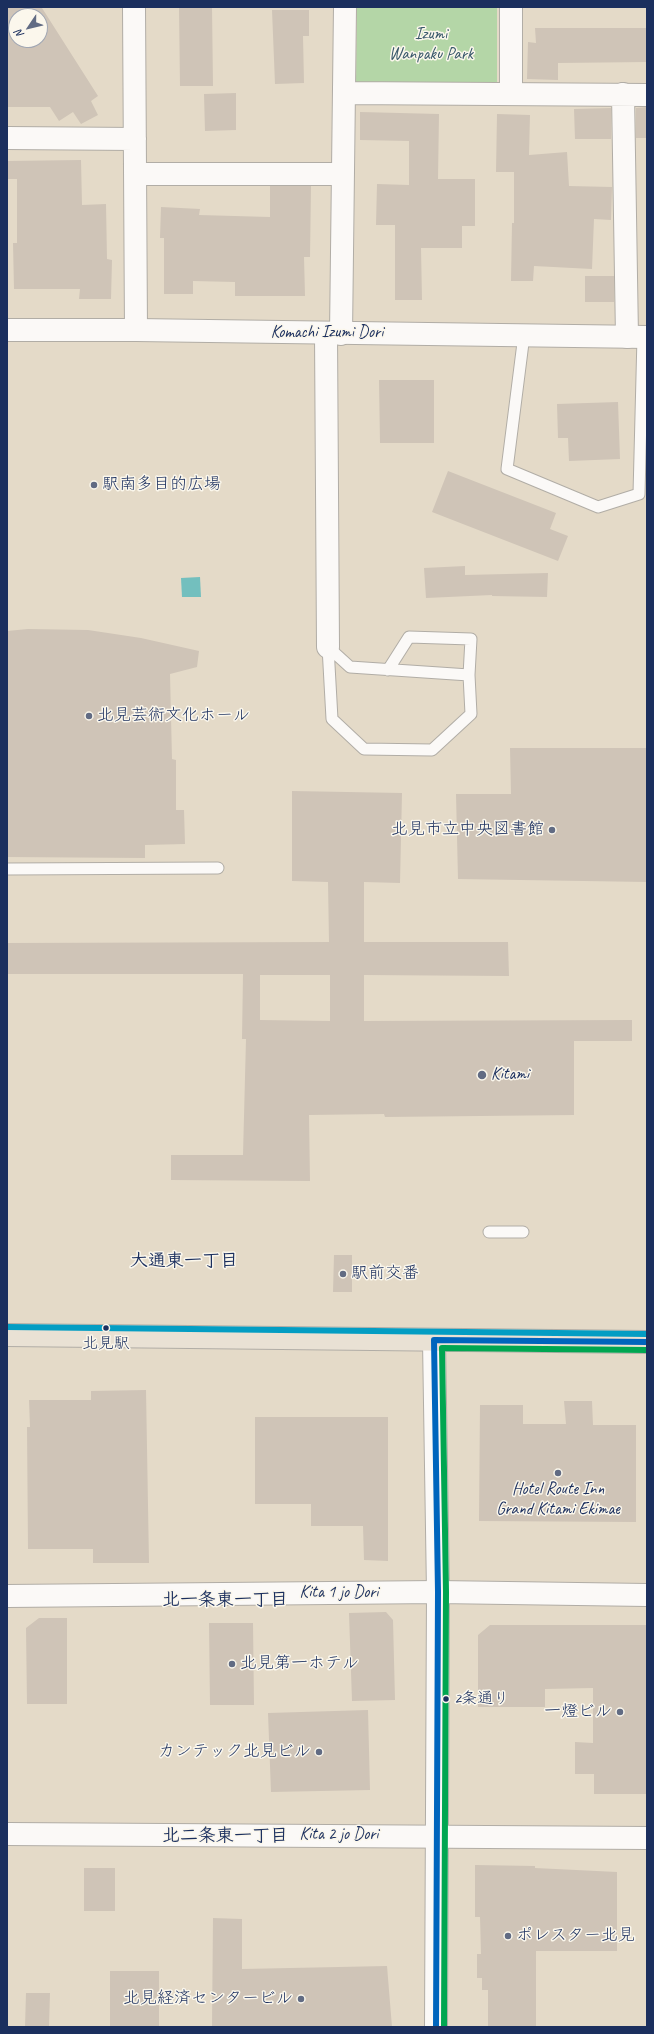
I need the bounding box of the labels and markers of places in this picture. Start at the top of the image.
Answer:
place label: 駅南多目的広場 [102,475,221,495]
marker: 駅南多目的広場 [89,480,99,490]
place label: 北見芸術文化ホール [97,706,250,726]
marker: 北見芸術文化ホール [84,711,94,721]
place label: 北見市立中央図書館 [391,820,544,840]
marker: 北見市立中央図書館 [547,825,557,835]
place label: Kitami [491,1065,529,1085]
marker: Kitami [476,1069,488,1081]
place label: 駅前交番 [351,1264,419,1284]
marker: 駅前交番 [338,1269,348,1279]
marker: 北見駅 [101,1323,111,1333]
place label: 北見駅 [82,1334,130,1354]
marker: Hotel Route Inn Grand Kitami Ekimae [553,1468,563,1478]
place label: Hotel Route Inn Grand Kitami Ekimae [496,1480,620,1520]
place label: 北見第一ホテル [240,1654,359,1674]
marker: 北見第一ホテル [227,1659,237,1669]
place label: 2条通り [454,1689,509,1709]
marker: 2条通り [441,1694,451,1704]
place label: 一燈ビル [544,1702,612,1722]
marker: 一燈ビル [615,1707,625,1717]
place label: カンテック北見ビル [158,1742,311,1762]
marker: カンテック北見ビル [314,1747,324,1757]
place label: ポレスター北見 [516,1926,635,1946]
marker: ポレスター北見 [503,1931,513,1941]
place label: 北見経済センタービル [123,1989,293,2009]
marker: 北見経済センタービル [296,1994,306,2004]

